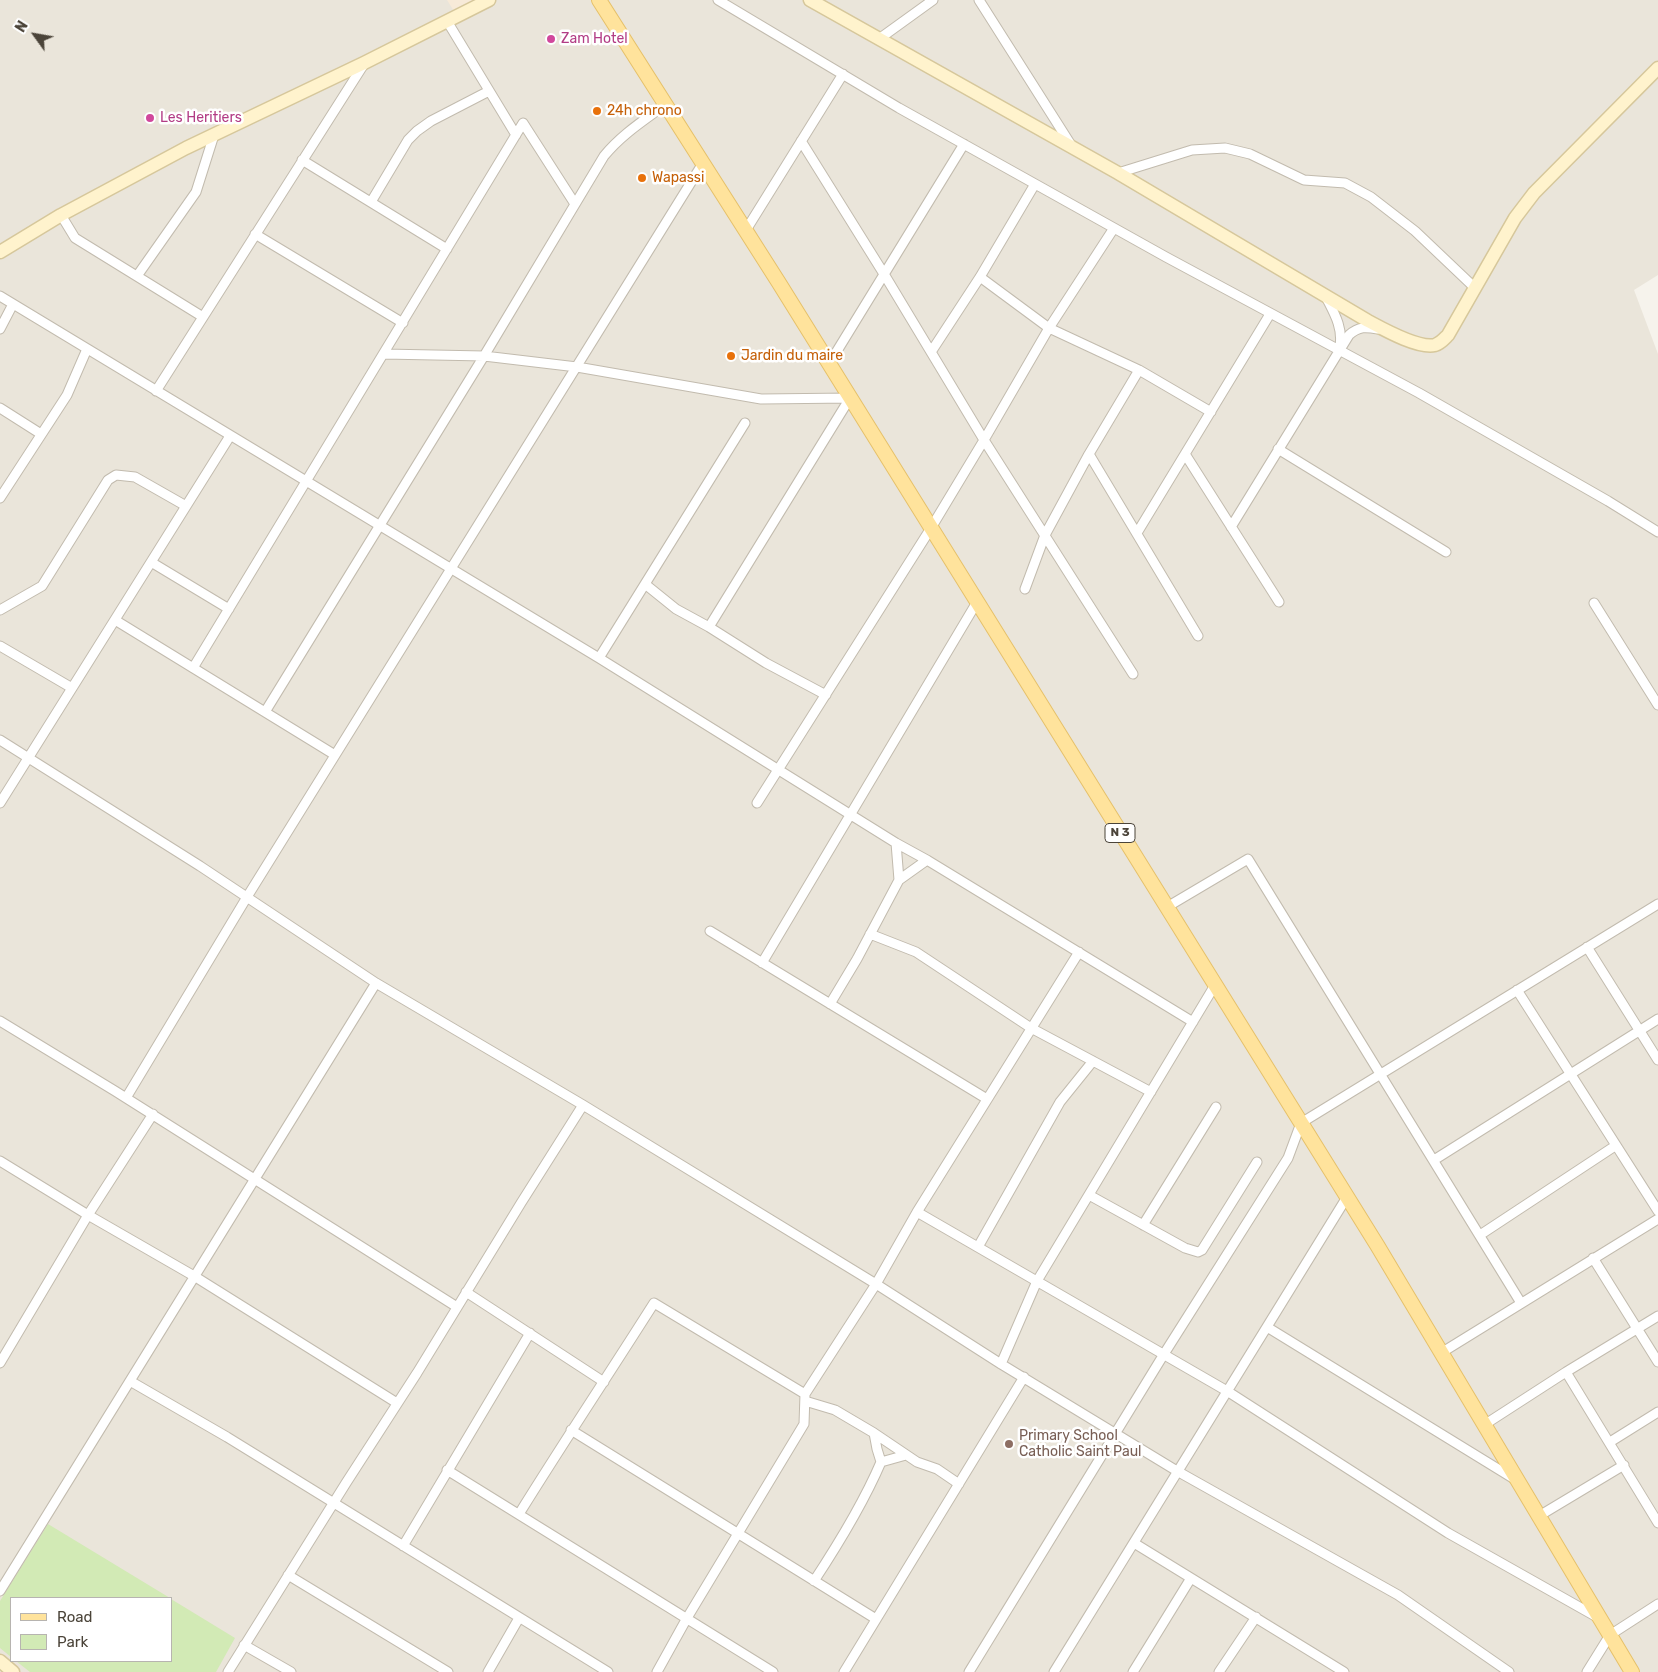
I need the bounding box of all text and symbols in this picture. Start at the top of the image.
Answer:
north arrow [10,10,60,60]
text: N [12,18,32,36]
place label: Zam Hotel [561,31,628,47]
marker: Zam Hotel [545,33,557,45]
place label: 24h chrono [607,103,682,119]
marker: 24h chrono [591,105,603,117]
place label: Les Heritiers [160,110,242,126]
marker: Les Heritiers [144,112,156,124]
place label: Wapassi [652,170,704,186]
marker: Wapassi [636,172,648,184]
place label: Jardin du maire [741,348,843,364]
marker: Jardin du maire [725,350,737,362]
road number: N 3 [1105,824,1135,842]
place label: Primary School Catholic Saint Paul [1019,1428,1141,1460]
marker: Primary School Catholic Saint Paul [1003,1438,1015,1450]
legend [10,1597,172,1662]
text: Road [57,1608,93,1626]
text: Park [57,1633,88,1651]

